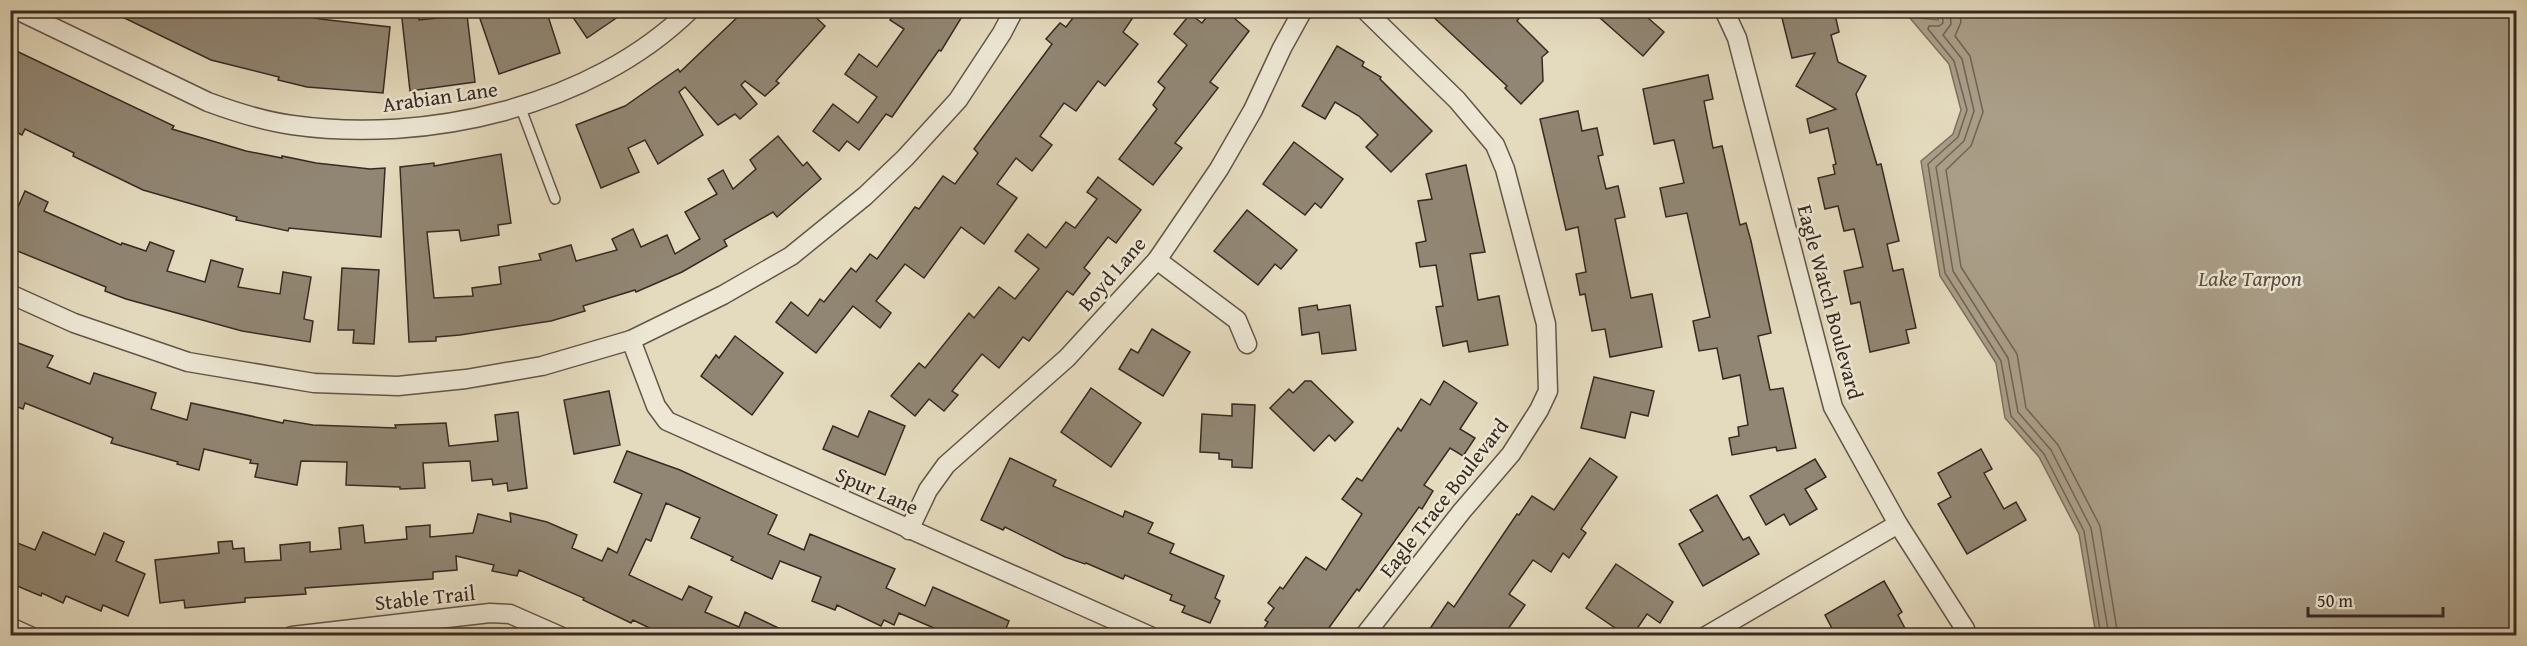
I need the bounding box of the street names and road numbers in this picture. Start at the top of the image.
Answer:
street label: Arabian Lane [380,73,500,120]
street label: Eagle Watch Boulevard [1790,201,1872,403]
street label: Boyd Lane [1070,229,1153,318]
street label: Eagle Trace Boulevard [1371,411,1516,584]
street label: Spur Lane [831,458,924,523]
street label: Stable Trail [373,577,477,618]

